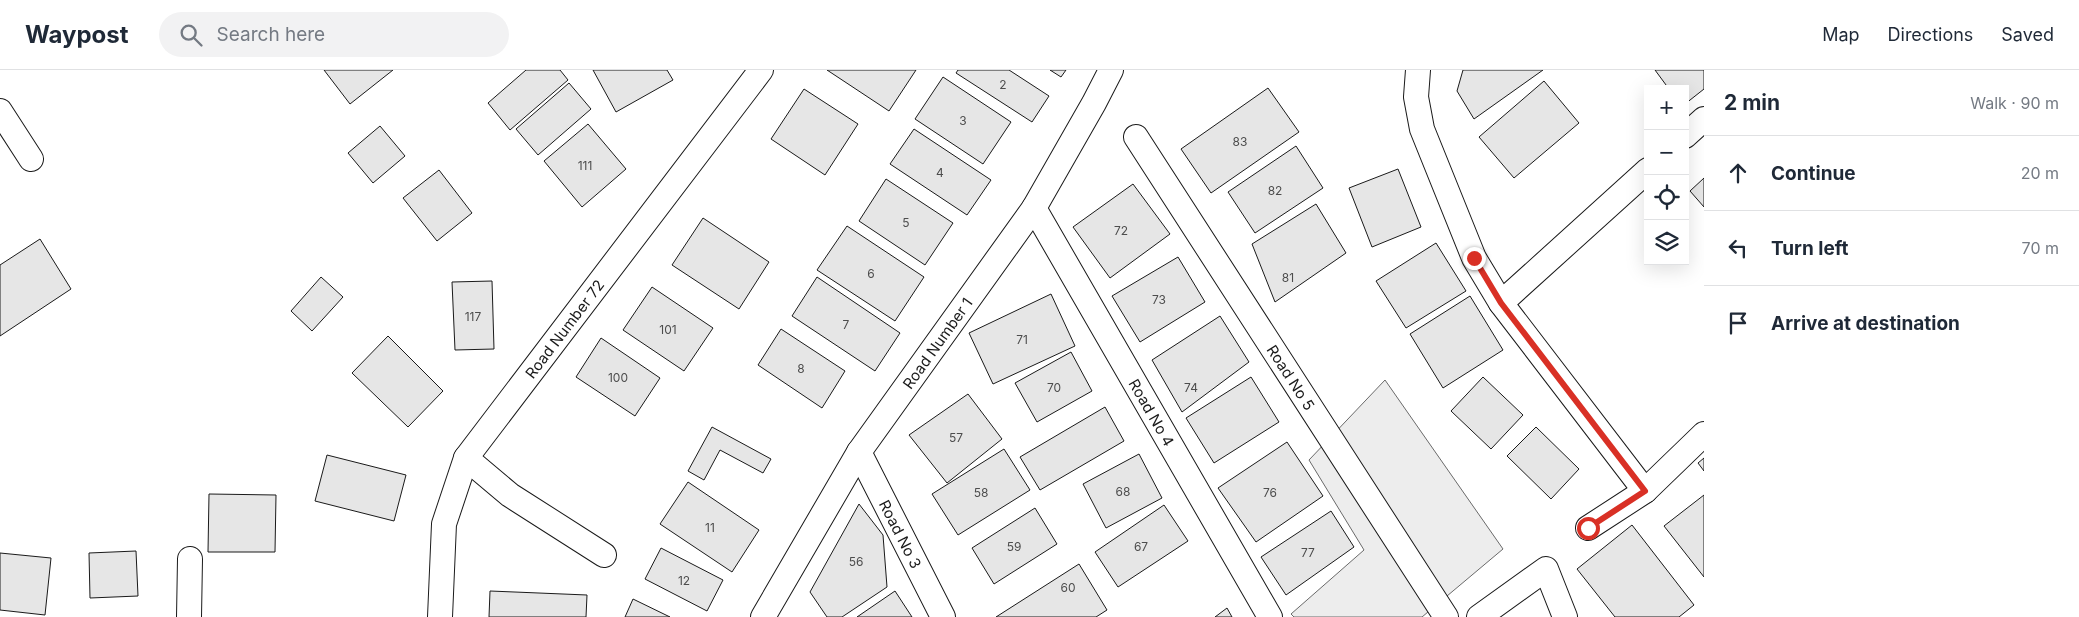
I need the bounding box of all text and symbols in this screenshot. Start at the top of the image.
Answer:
search box [159,12,509,57]
text: Waypost [25,20,129,49]
icon: search [177,21,205,49]
text: Search here [217,23,325,46]
text: Map [1822,24,1860,45]
text: Directions [1888,24,1973,45]
text: Saved [2001,24,2054,45]
house number: 2 [999,77,1007,92]
map controls [1644,85,1689,265]
button: + [1644,85,1689,130]
text: 2 min [1724,90,1780,115]
text: Walk · 90 m [1970,93,2059,113]
house number: 3 [959,113,967,128]
button: − [1644,130,1689,175]
house number: 83 [1233,134,1247,149]
house number: 111 [578,158,592,173]
icon: ahead [1724,159,1752,187]
text: Continue [1771,162,1856,185]
text: 20 m [2021,163,2059,183]
house number: 4 [936,165,944,180]
button: locate [1644,175,1689,220]
house number: 82 [1268,183,1282,198]
house number: 5 [902,215,910,230]
button: layers [1644,220,1689,265]
house number: 72 [1114,223,1128,238]
icon: left [1724,234,1752,262]
text: Turn left [1771,237,1849,260]
text: 70 m [2022,238,2059,258]
route end [1463,247,1486,270]
house number: 6 [867,266,875,281]
house number: 81 [1282,270,1294,285]
street label: Road Number 72 [521,276,608,382]
house number: 73 [1152,292,1166,307]
street label: Road Number 1 [898,294,976,392]
house number: 117 [465,309,481,324]
icon: arrive [1724,309,1752,337]
text: Arrive at destination [1771,312,1960,335]
house number: 7 [843,317,850,332]
house number: 101 [659,322,677,337]
house number: 71 [1016,332,1028,347]
street label: Road No 5 [1263,341,1319,414]
house number: 8 [797,361,805,376]
house number: 100 [608,370,628,385]
street label: Road No 4 [1125,375,1179,449]
house number: 70 [1047,380,1061,395]
house number: 74 [1184,380,1198,395]
house number: 57 [949,430,963,445]
house number: 68 [1116,484,1130,499]
house number: 58 [974,485,988,500]
house number: 76 [1263,485,1277,500]
street label: Road No 3 [875,497,926,571]
route start [1577,517,1600,540]
house number: 11 [705,520,715,535]
house number: 59 [1007,539,1021,554]
house number: 67 [1134,539,1148,554]
house number: 77 [1301,545,1315,560]
house number: 56 [849,554,863,569]
house number: 12 [678,573,690,588]
house number: 60 [1060,580,1076,595]

